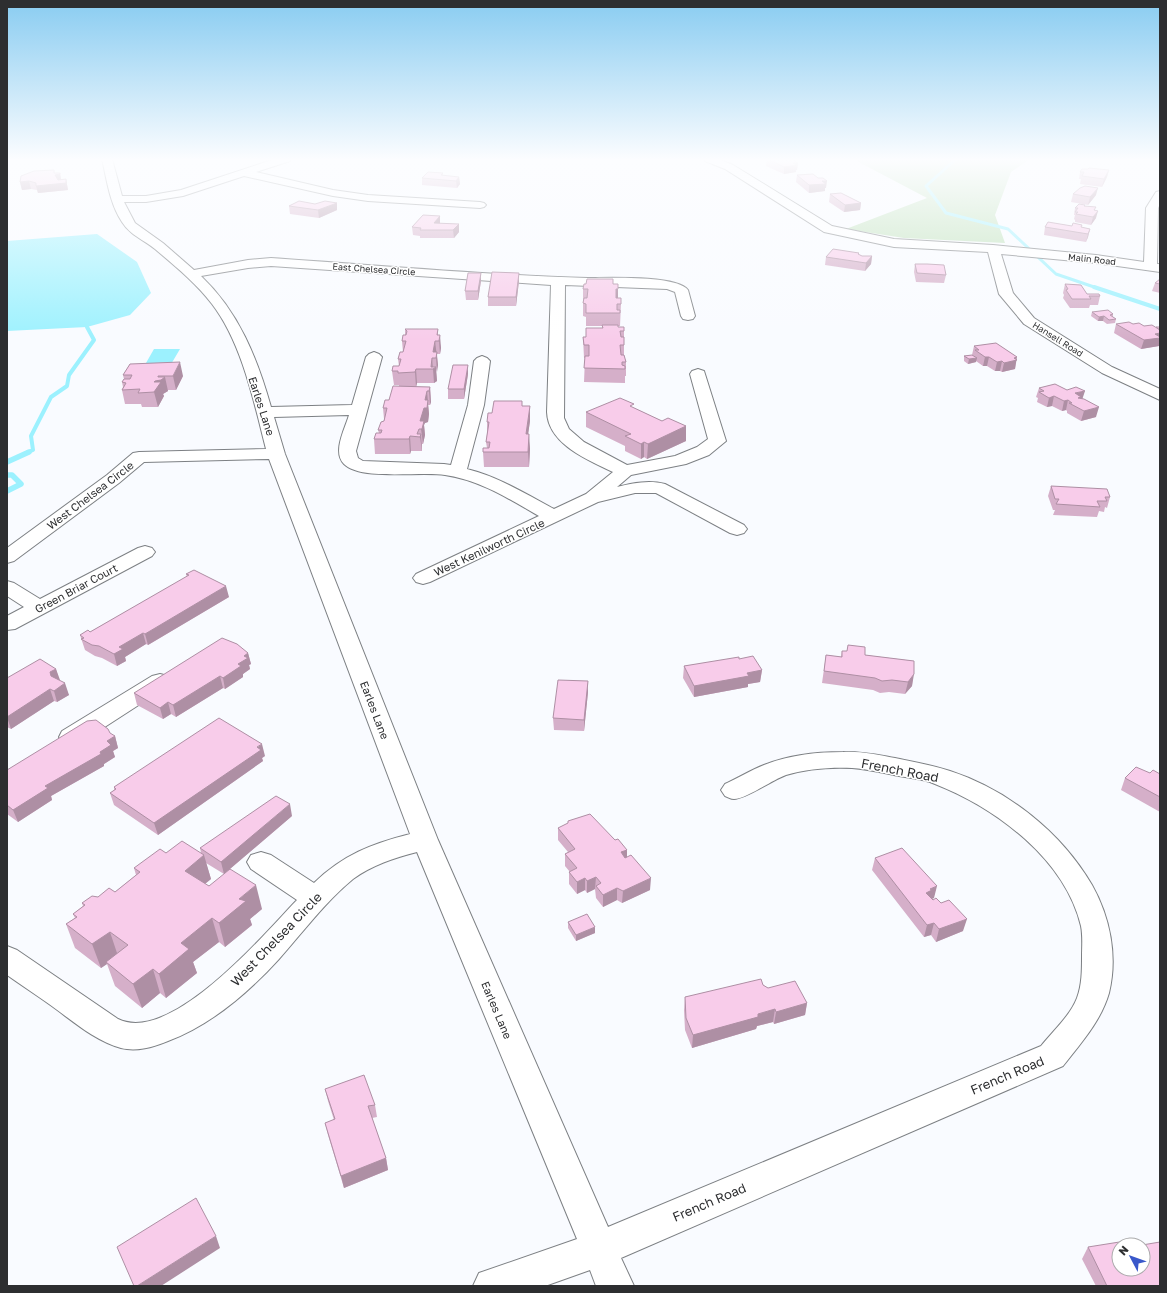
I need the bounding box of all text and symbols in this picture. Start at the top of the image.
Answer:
street label: Malin Road [1068,251,1116,267]
street label: East Chelsea Circle [332,261,416,277]
street label: Hansell Road [1031,319,1085,359]
street label: Earles Lane [246,375,278,437]
street label: West Chelsea Circle [44,458,136,532]
street label: West Kenilworth Circle [432,516,546,578]
street label: Green Briar Court [32,561,120,615]
street label: Earles Lane [358,679,392,741]
street label: French Road [860,755,940,785]
street label: West Chelsea Circle [227,889,325,989]
street label: Earles Lane [479,979,515,1041]
street label: French Road [968,1052,1046,1098]
street label: French Road [670,1179,748,1225]
north arrow [1111,1237,1151,1277]
text: N [1115,1243,1131,1258]

